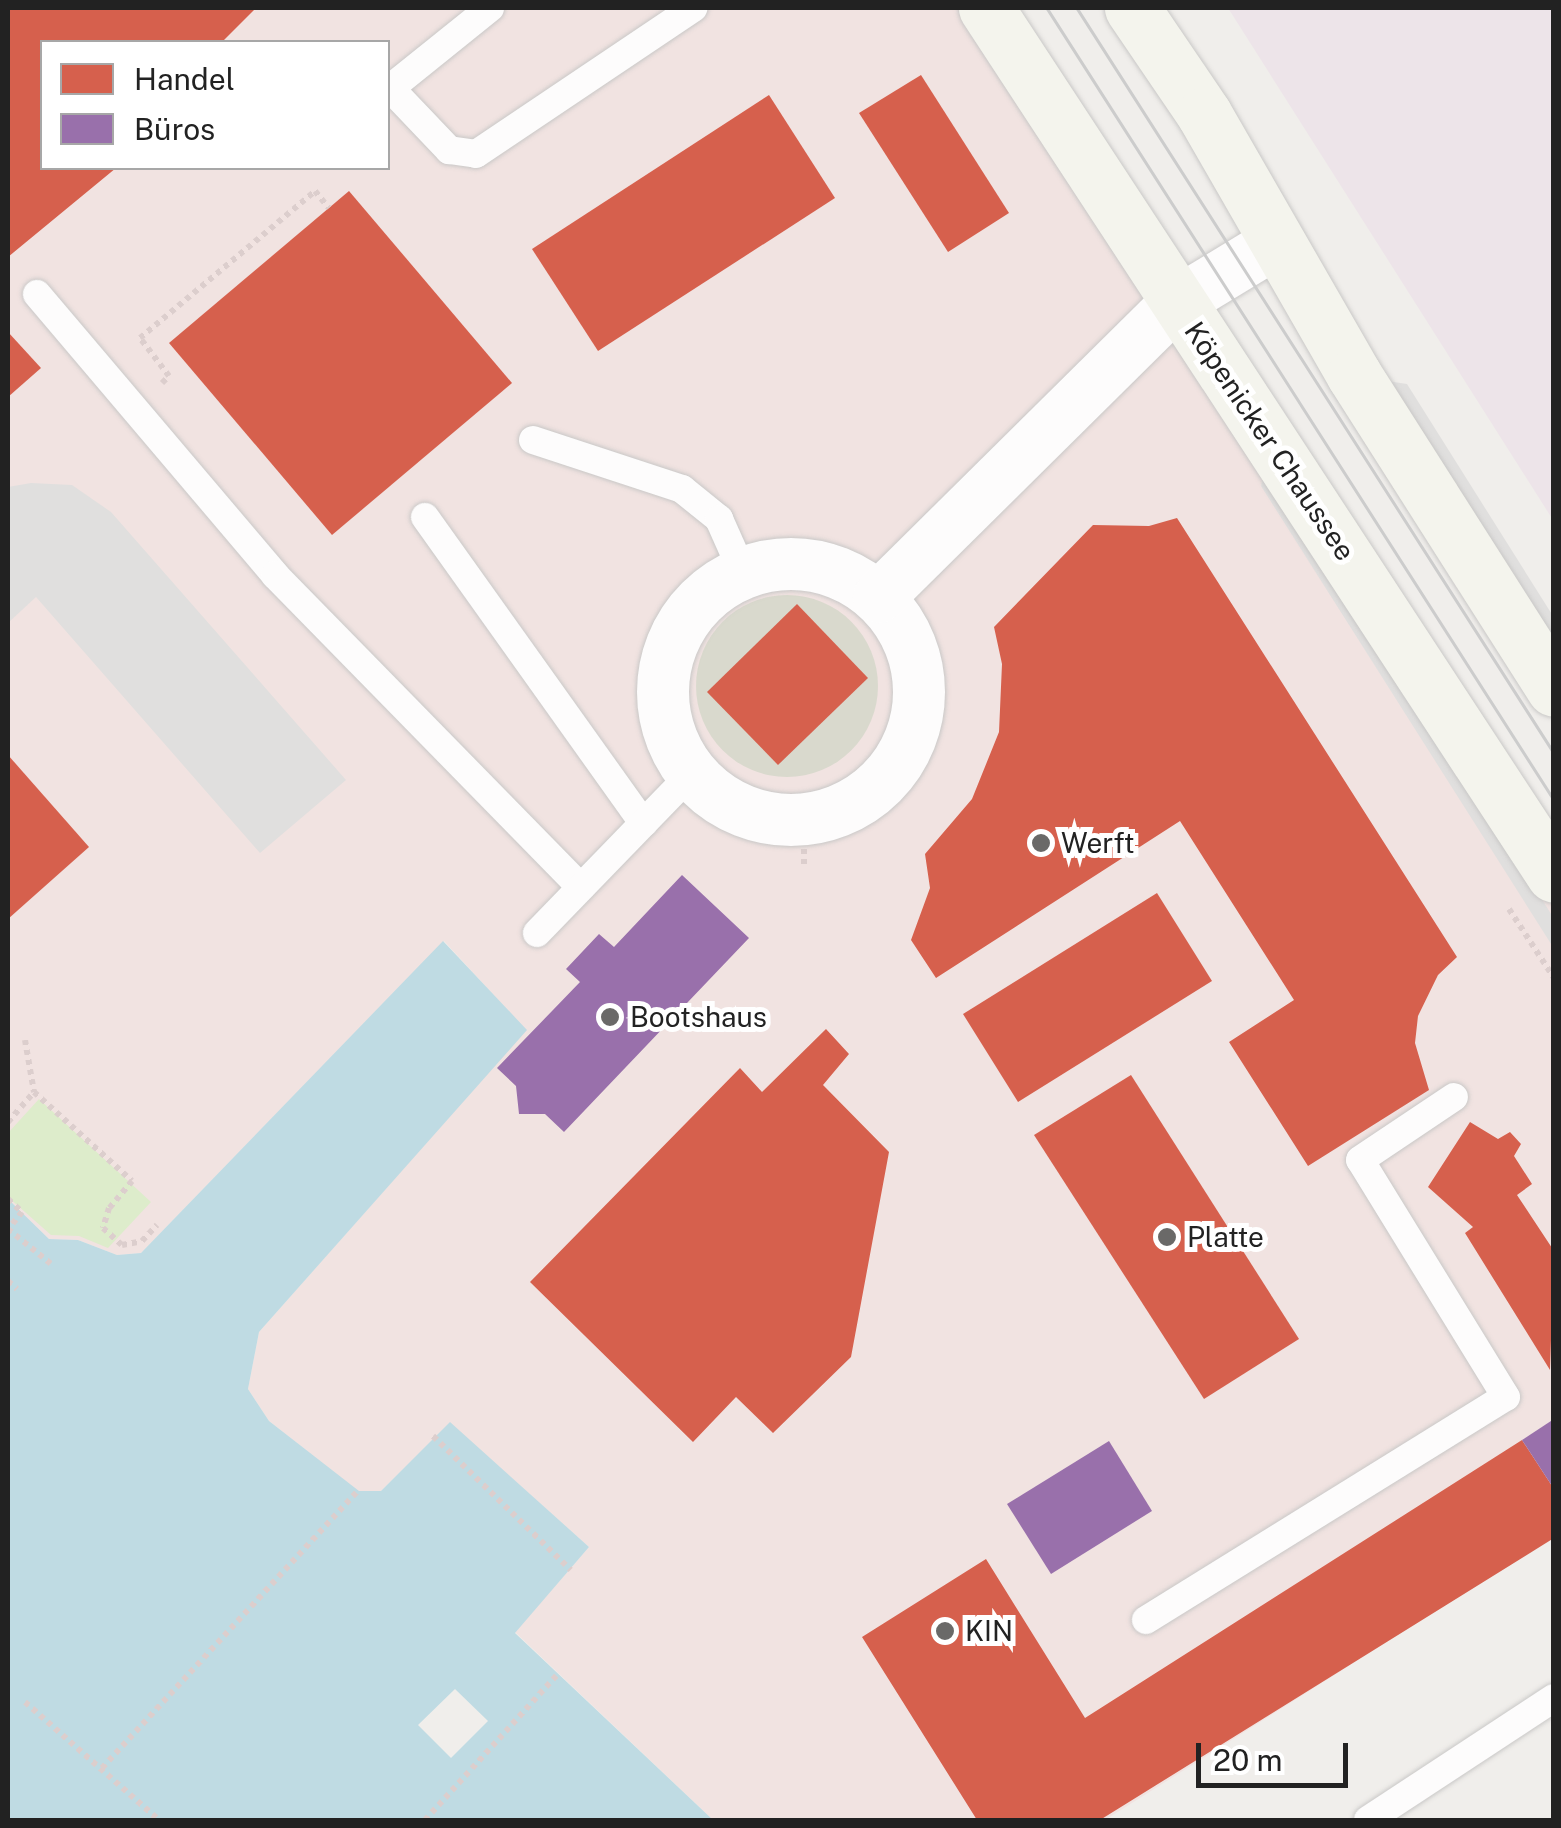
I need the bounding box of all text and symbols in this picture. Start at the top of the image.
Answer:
legend [40,40,390,170]
text: Handel [134,61,235,97]
text: Büros [134,111,215,147]
street label: Köpenicker Chaussee [1178,315,1362,567]
place label: Werft [1061,826,1135,860]
marker: Werft [1030,832,1052,854]
place label: Bootshaus [630,1000,767,1034]
marker: Bootshaus [599,1006,621,1028]
place label: Platte [1187,1220,1264,1254]
marker: Platte [1156,1226,1178,1248]
place label: KIN [965,1614,1013,1648]
marker: KIN [934,1620,956,1642]
scale bar [1201,1723,1354,1785]
text: 20 m [1213,1742,1282,1778]

